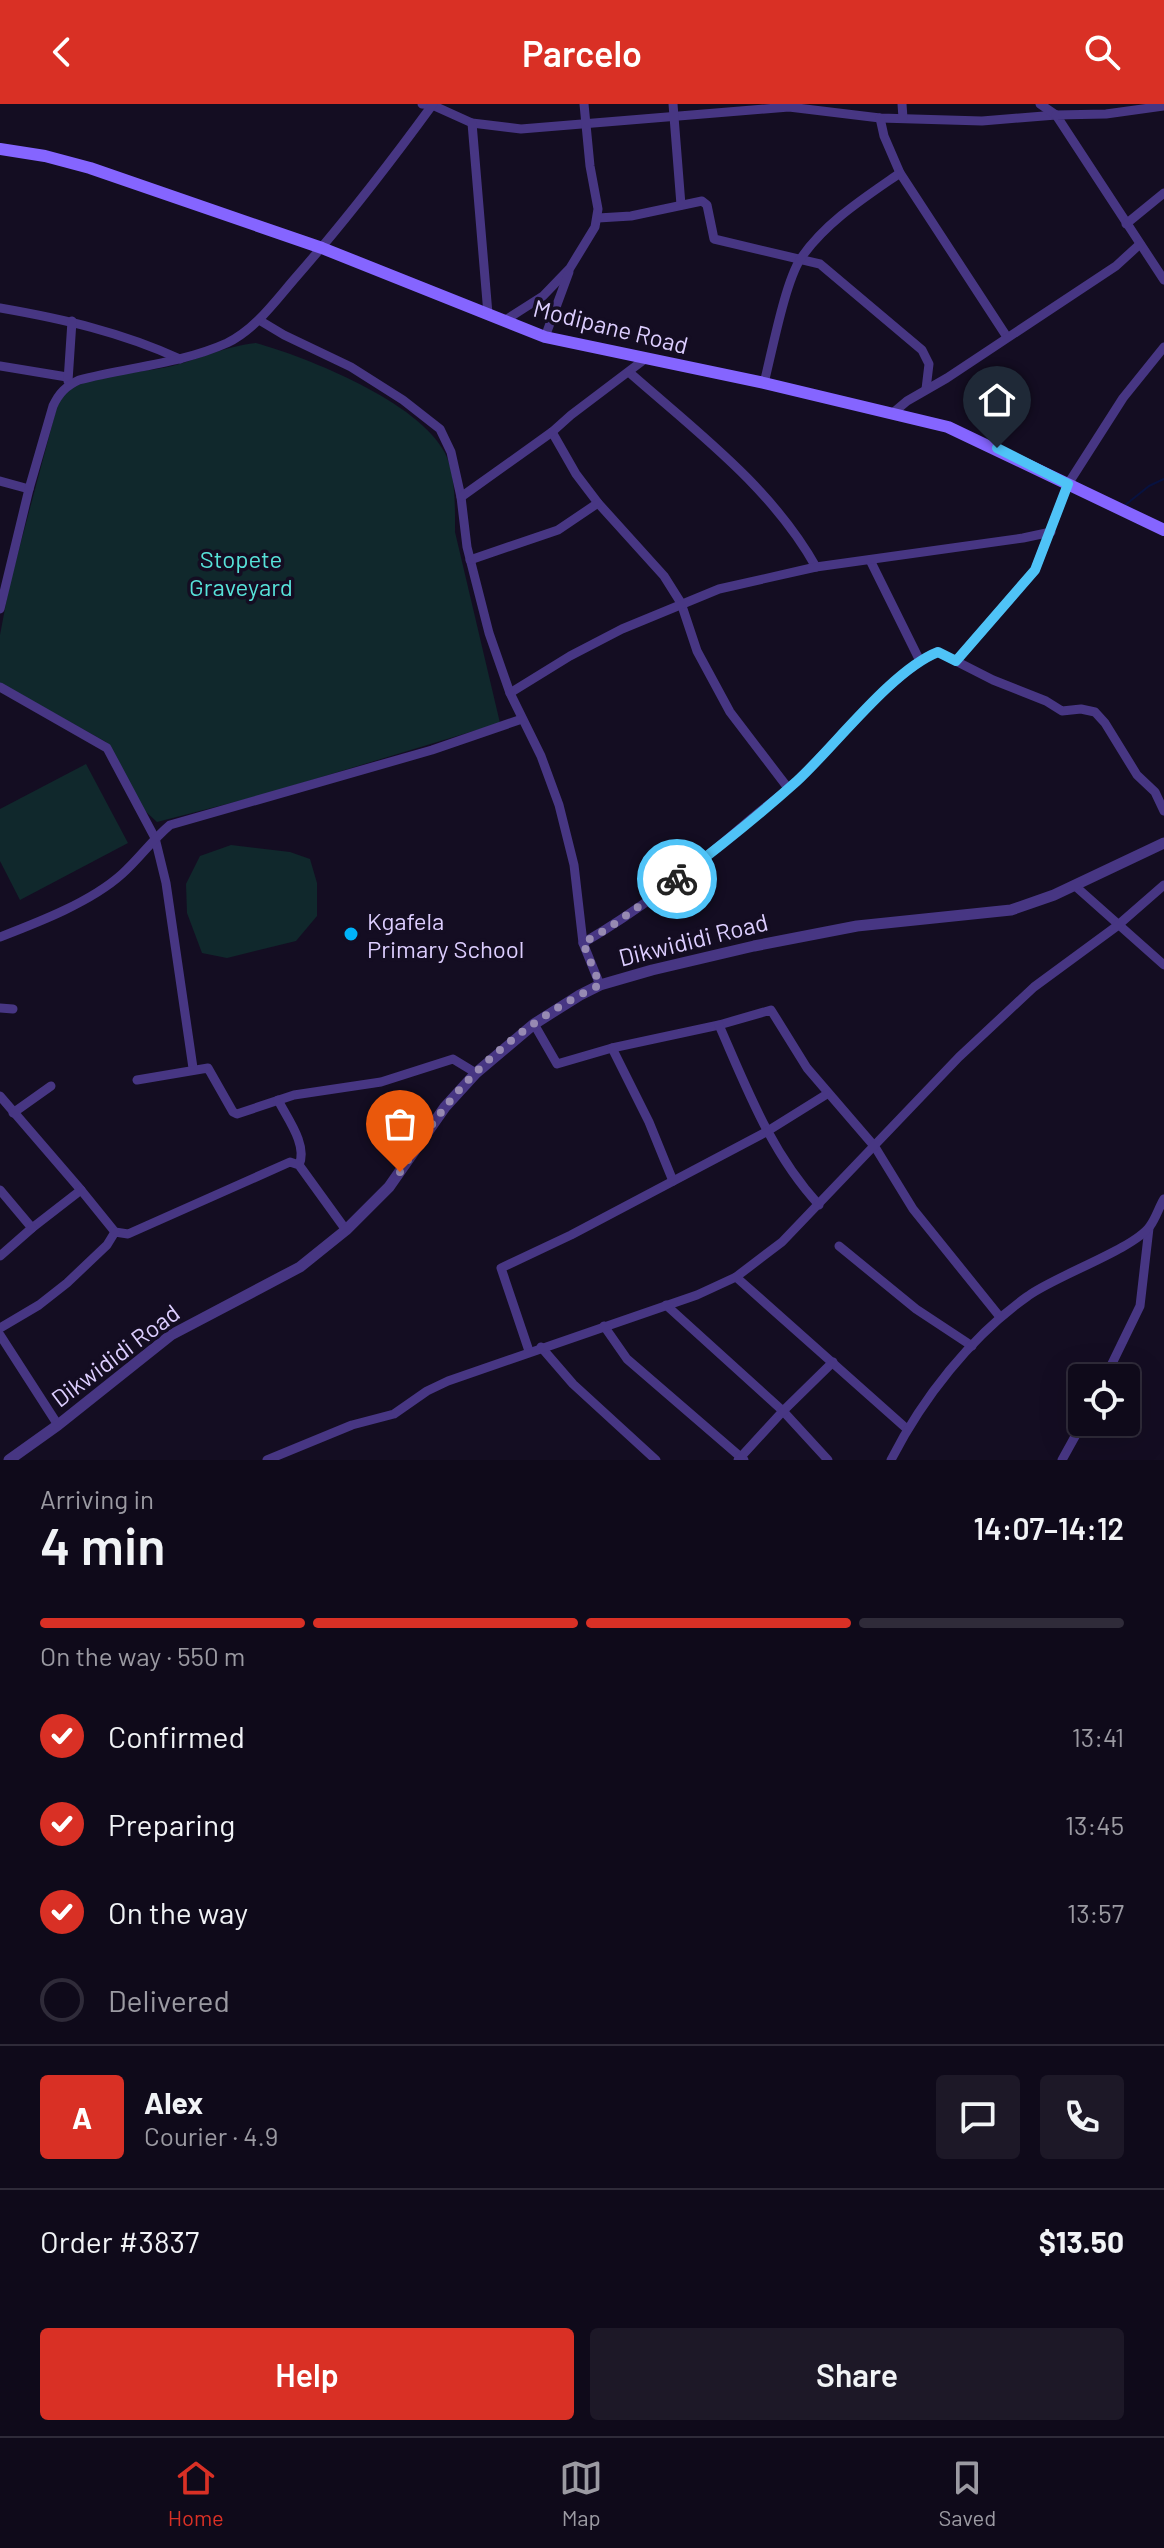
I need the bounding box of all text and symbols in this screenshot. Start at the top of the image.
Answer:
icon: back [40,30,84,74]
icon: search [1080,30,1124,74]
text: Parcelo [522,31,642,74]
street label: Modipane Road [531,293,691,359]
pin [963,366,1031,448]
icon: home [975,378,1019,422]
park label: Stopete Graveyard [189,544,293,601]
courier [637,839,717,919]
icon: bike [655,857,699,901]
place label: Kgafela Primary School [367,906,524,963]
street label: Dikwididi Road [615,906,771,972]
marker: Kgafela Primary School [342,925,360,943]
pin [366,1090,434,1172]
icon: bag [378,1102,422,1146]
street label: Dikwididi Road [45,1297,185,1413]
map controls [1068,1364,1140,1436]
button: locate [1068,1364,1140,1436]
text: Arriving in [40,1483,154,1514]
text: 14:07–14:12 [974,1510,1124,1546]
text: 4 min [40,1513,165,1575]
text: On the way · 550 m [40,1640,245,1671]
icon: check [40,1714,84,1758]
text: Confirmed [108,1718,245,1754]
text: 13:41 [1072,1721,1124,1752]
icon: check [40,1802,84,1846]
text: Preparing [108,1806,235,1842]
text: 13:45 [1065,1809,1124,1840]
icon: check [40,1890,84,1934]
text: On the way [108,1894,248,1930]
text: 13:57 [1067,1897,1124,1928]
text: Delivered [108,1982,230,2018]
button: chat [936,2075,1020,2159]
button: phone [1040,2075,1124,2159]
text: Alex [144,2084,203,2120]
text: A [72,2099,92,2135]
text: Courier · 4.9 [144,2120,278,2151]
text: Order #3837 [40,2223,199,2259]
text: $13.50 [1039,2223,1124,2259]
button: Help [40,2328,574,2420]
button: Share [590,2328,1124,2420]
tab: Home [168,2456,224,2530]
tab: Map [559,2456,603,2530]
tab: Saved [939,2456,996,2530]

